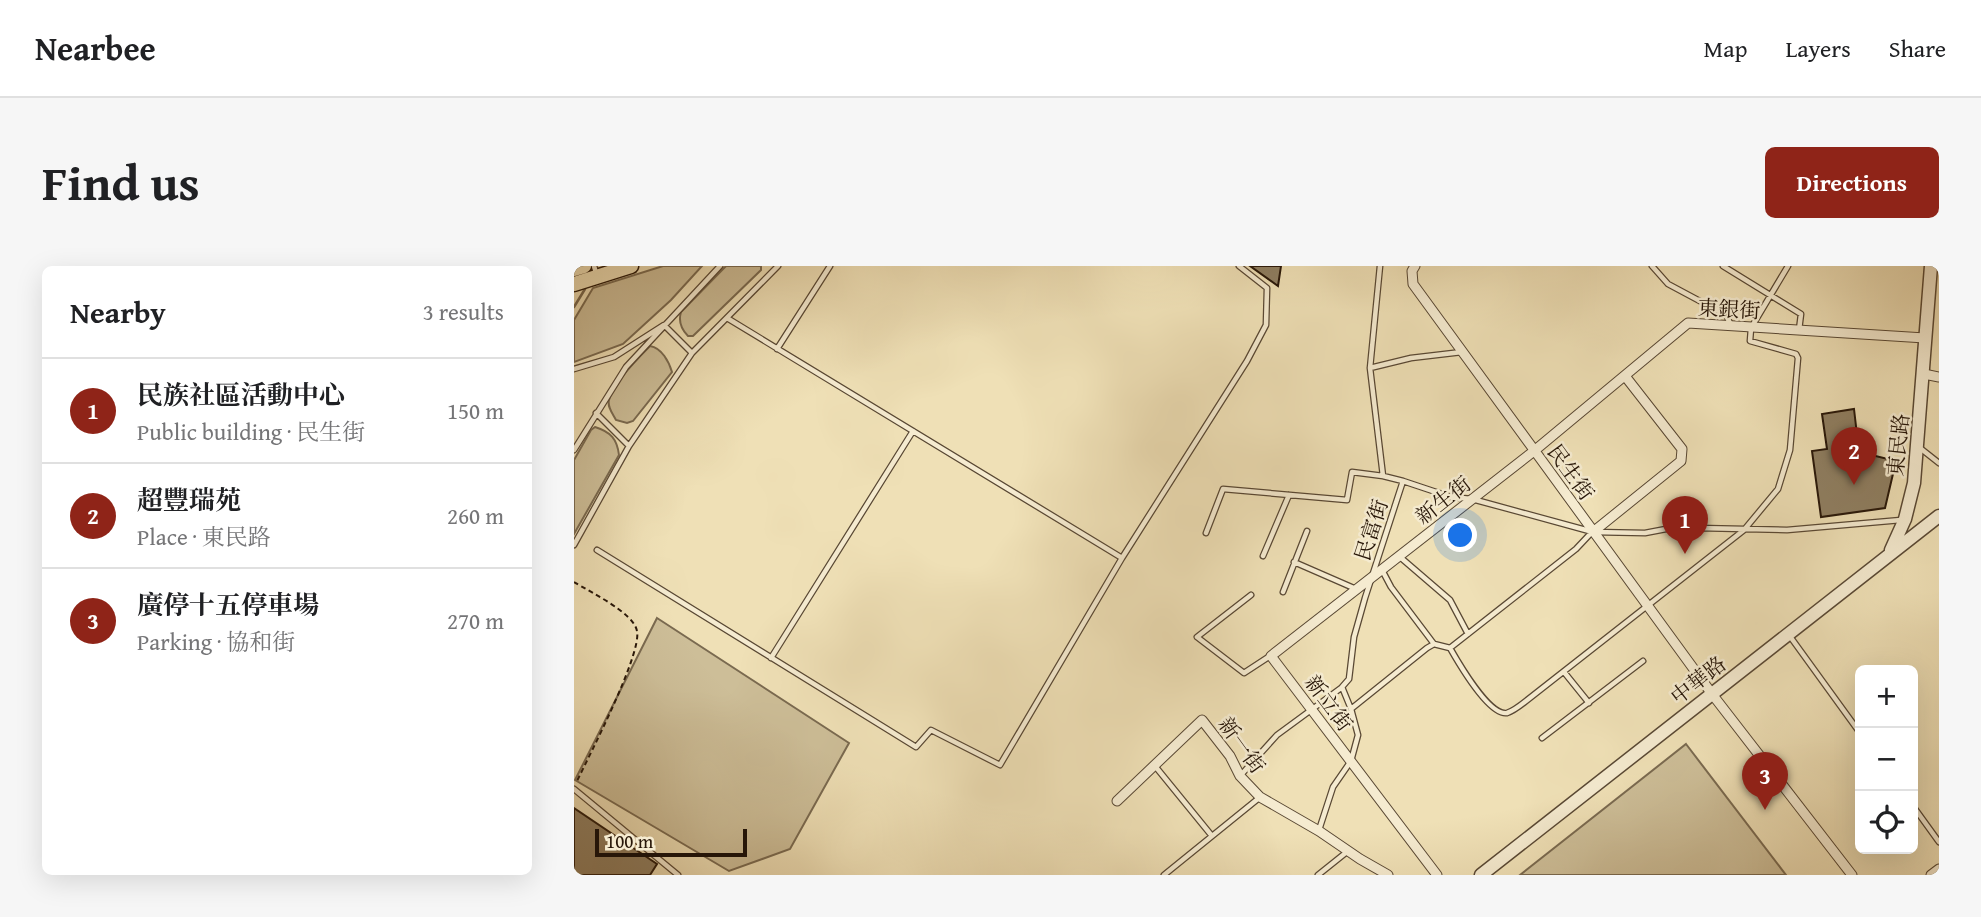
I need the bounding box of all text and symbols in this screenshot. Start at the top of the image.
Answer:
text: Nearbee [35,24,156,72]
text: Map [1704,31,1747,66]
text: Layers [1785,31,1851,66]
text: Share [1889,31,1946,66]
text: Find us [42,146,200,218]
button: Directions [1765,147,1939,218]
text: Nearby [70,290,166,334]
street label: 東銀街 [1697,292,1761,326]
text: 3 results [423,295,504,328]
text: 民族社區活動中心 [137,375,345,414]
text: 1 [87,394,99,427]
text: 150 m [447,394,504,427]
street label: 東民路 [1879,412,1917,478]
text: Public building · 民生街 [137,415,365,448]
pin: 2 [1831,427,1877,485]
street label: 民生街 [1540,437,1602,507]
street label: 新生街 [1409,468,1477,532]
text: 超豐瑞苑 [137,480,241,519]
street label: 民富街 [1347,495,1395,565]
pin: 1 [1662,496,1708,554]
text: 2 [87,499,99,532]
text: 260 m [447,499,504,532]
your location [1443,518,1477,552]
text: Place · 東民路 [137,520,271,553]
text: 廣停十五停車場 [137,585,319,624]
text: 3 [87,604,99,637]
text: 270 m [447,604,504,637]
text: Parking · 協和街 [137,625,295,658]
street label: 中華路 [1664,648,1732,712]
map controls [1855,665,1918,854]
button: + [1855,665,1918,728]
street label: 新立街 [1298,669,1360,737]
street label: 新一街 [1211,710,1273,780]
button: − [1855,728,1918,791]
pin: 3 [1742,752,1788,810]
button: locate [1855,791,1918,854]
scale bar [595,826,747,858]
text: 100 m [606,827,653,855]

